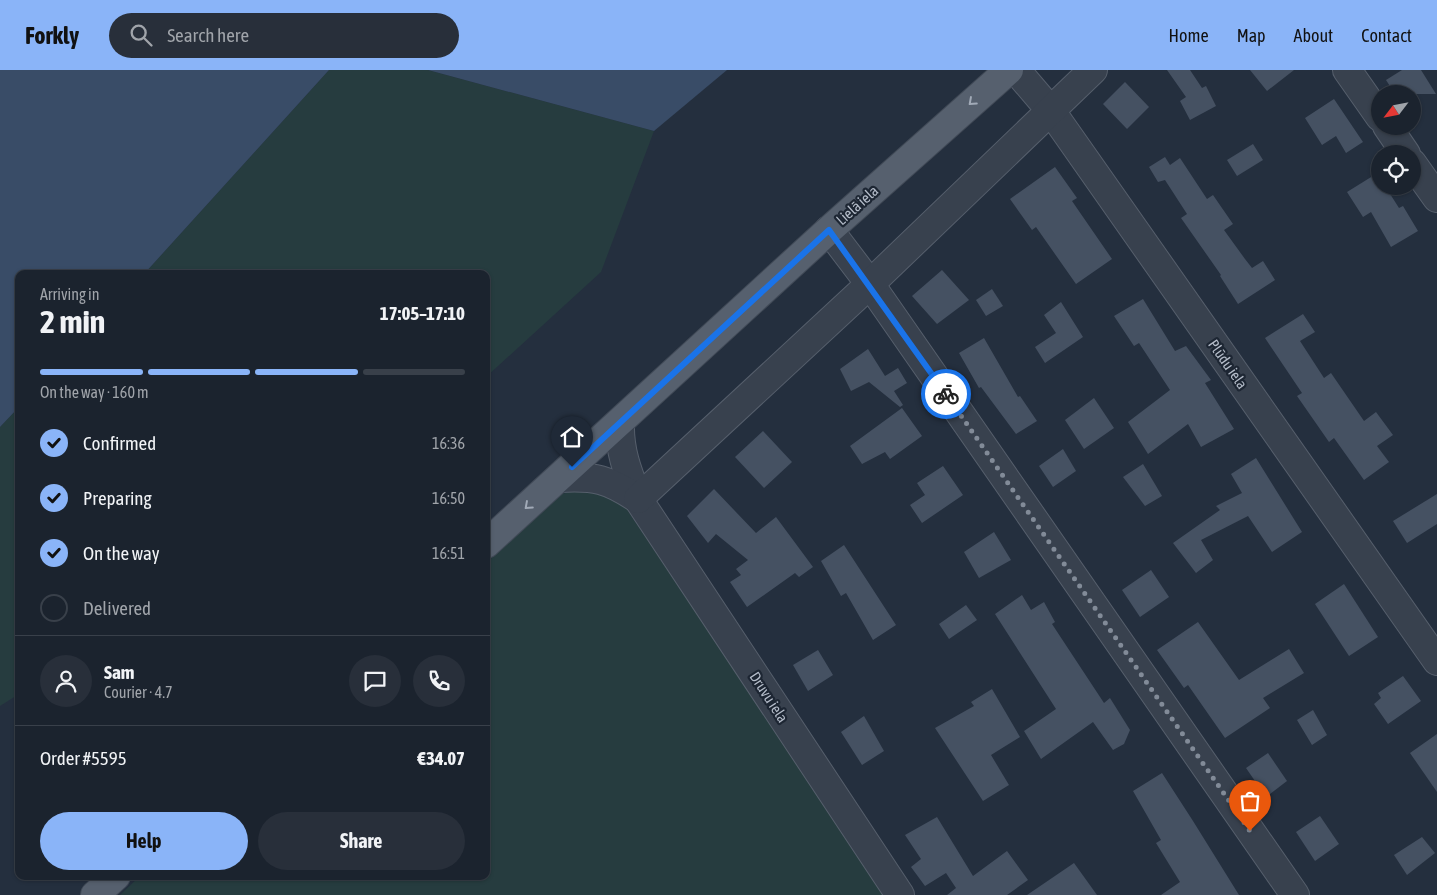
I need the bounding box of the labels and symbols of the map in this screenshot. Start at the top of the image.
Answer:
north arrow [1371,85,1421,135]
one-way arrow [969,97,978,106]
street label: Lielā iela [833,182,881,228]
street label: Plūdu iela [1205,336,1251,392]
courier [921,369,971,419]
pin [551,416,593,467]
one-way arrow [525,500,534,509]
street label: Druvu iela [746,669,792,725]
pin [1229,780,1271,831]

